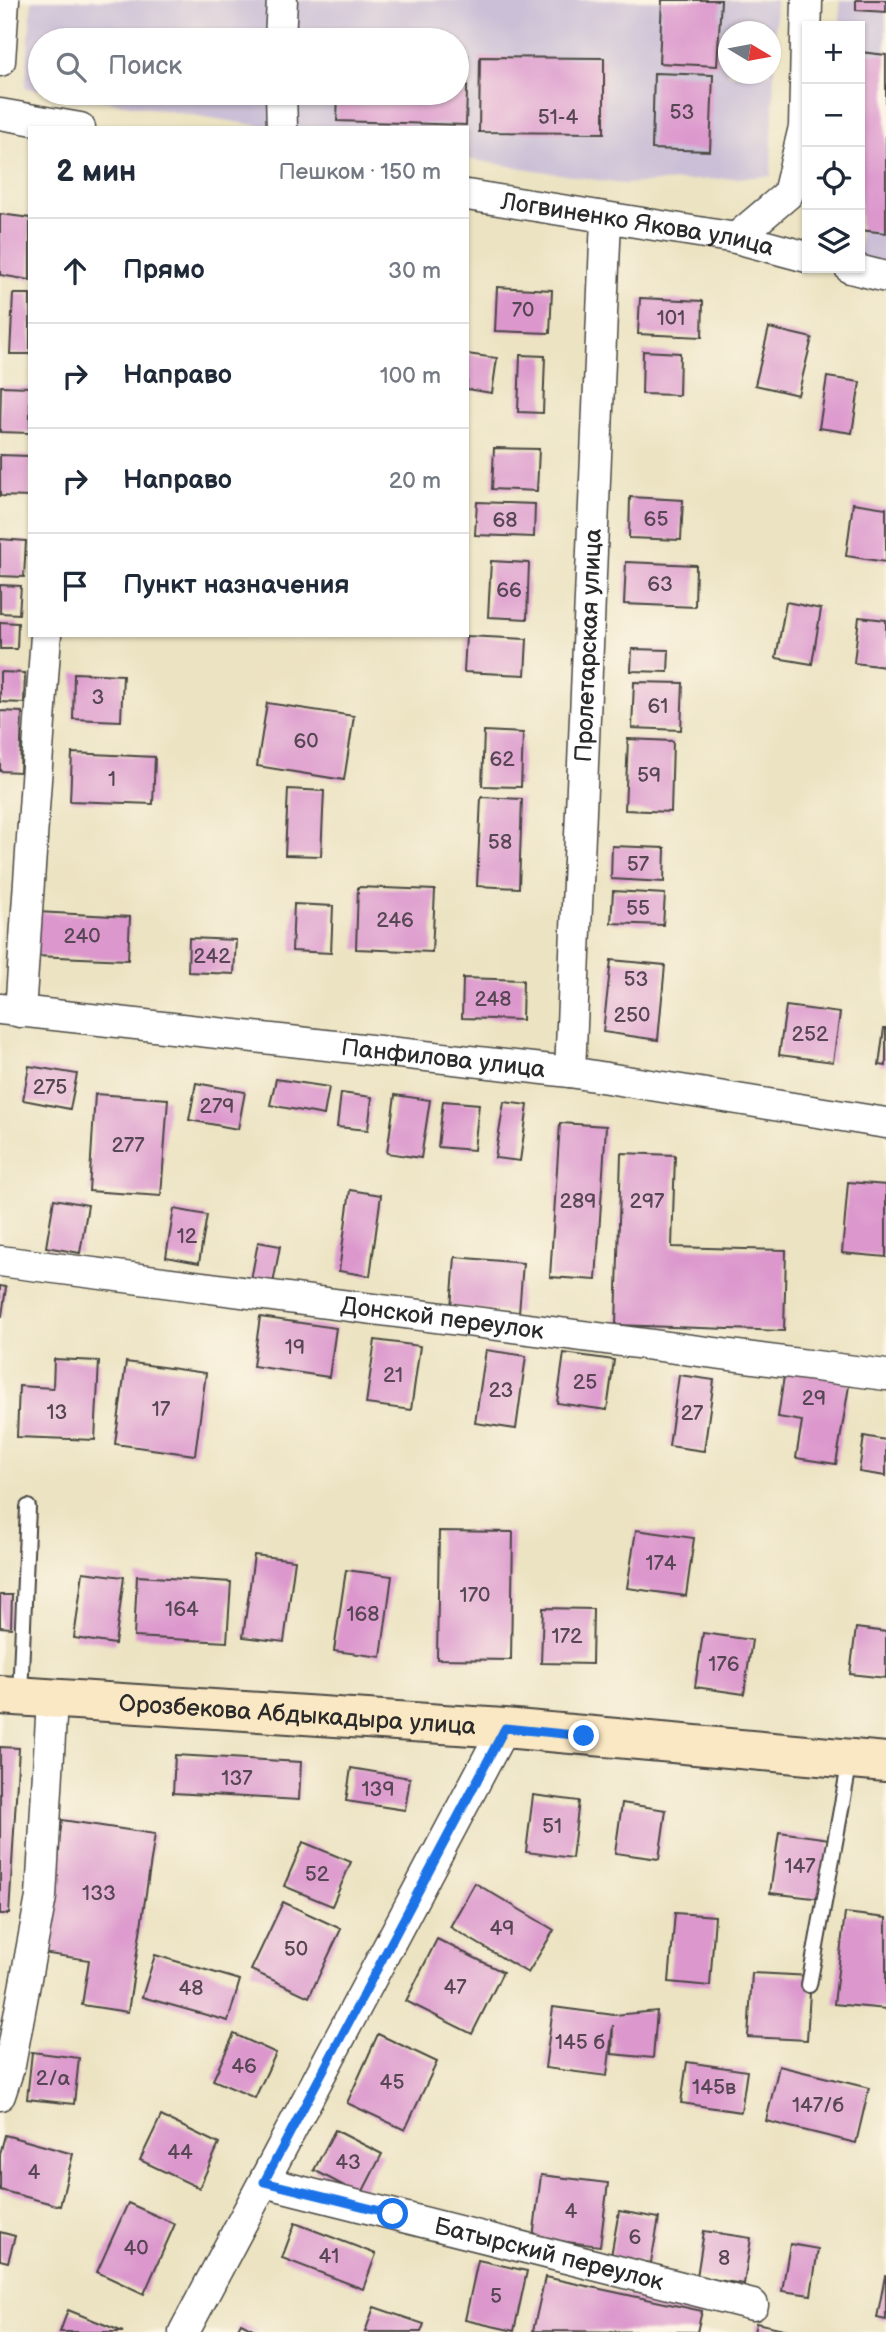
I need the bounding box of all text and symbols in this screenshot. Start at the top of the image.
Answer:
north arrow [718,21,781,84]
map controls [802,21,865,273]
button: + [802,21,865,84]
search box [28,28,469,105]
icon: search [52,48,90,86]
text: Поиск [108,51,182,82]
button: − [802,84,865,147]
house number: 53 [670,100,694,125]
house number: 51-4 [538,105,579,130]
button: locate [802,147,865,210]
text: 2 мин [56,154,136,190]
text: Пешком · 150 m [278,158,441,186]
street label: Логвиненко Якова улица [498,186,777,262]
button: layers [802,210,865,273]
icon: ahead [56,252,94,290]
text: Прямо [123,255,205,286]
text: 30 m [388,257,441,285]
house number: 70 [512,298,534,323]
house number: 101 [657,306,685,331]
icon: right [56,357,94,395]
text: Направо [123,360,232,391]
text: 100 m [380,362,441,390]
icon: right [56,462,94,500]
text: Направо [123,465,232,496]
text: 20 m [389,467,441,495]
house number: 65 [644,507,668,532]
house number: 68 [492,508,518,533]
street label: Пролетарская улица [569,528,607,763]
icon: arrive [56,567,94,605]
text: Пункт назначения [123,570,349,601]
house number: 63 [647,572,673,597]
house number: 66 [496,578,522,603]
house number: 3 [92,685,104,710]
house number: 61 [648,694,668,719]
house number: 60 [293,729,319,754]
house number: 62 [489,747,515,772]
house number: 59 [637,763,661,788]
house number: 1 [108,767,116,792]
house number: 58 [488,830,512,855]
house number: 57 [627,852,650,877]
house number: 55 [626,896,650,921]
house number: 246 [376,908,414,933]
house number: 240 [63,924,101,949]
house number: 242 [193,944,231,969]
house number: 53 [624,967,648,992]
house number: 248 [474,987,512,1012]
house number: 250 [614,1003,650,1028]
house number: 252 [792,1022,829,1047]
street label: Панфилова улица [340,1032,547,1084]
house number: 275 [33,1075,67,1100]
house number: 279 [200,1094,234,1119]
house number: 277 [111,1133,145,1158]
house number: 289 [560,1189,596,1214]
house number: 297 [630,1189,665,1214]
house number: 12 [177,1224,198,1249]
street label: Донской переулок [339,1291,546,1345]
house number: 19 [285,1335,305,1360]
house number: 21 [383,1363,403,1388]
house number: 25 [573,1370,597,1395]
house number: 23 [489,1378,513,1403]
house number: 29 [802,1386,826,1411]
house number: 17 [152,1397,171,1422]
house number: 13 [46,1400,68,1425]
house number: 27 [681,1401,704,1426]
house number: 174 [645,1551,677,1576]
house number: 170 [460,1583,490,1608]
house number: 164 [165,1597,199,1622]
house number: 168 [346,1602,380,1627]
house number: 172 [552,1624,583,1649]
house number: 176 [708,1652,740,1677]
street label: Орозбекова Абдыкадыра улица [118,1688,477,1741]
route end [568,1720,599,1751]
house number: 137 [221,1766,253,1791]
house number: 139 [361,1777,395,1802]
house number: 51 [542,1814,562,1839]
house number: 147 [784,1854,816,1879]
house number: 52 [305,1862,330,1887]
house number: 133 [82,1881,116,1906]
house number: 49 [490,1916,514,1941]
house number: 50 [284,1937,308,1962]
house number: 47 [443,1975,467,2000]
house number: 48 [178,1976,204,2001]
house number: 145 б [555,2030,605,2055]
house number: 46 [231,2054,257,2079]
house number: 2/а [36,2066,71,2091]
house number: 45 [380,2070,404,2095]
house number: 145в [692,2075,736,2100]
house number: 147/б [792,2093,844,2118]
house number: 44 [167,2140,193,2165]
house number: 43 [335,2150,361,2175]
house number: 4 [28,2160,41,2185]
route start [377,2198,408,2229]
house number: 4 [565,2199,578,2224]
street label: Батырский переулок [432,2211,667,2297]
house number: 6 [629,2225,642,2250]
house number: 40 [123,2236,149,2261]
house number: 41 [319,2244,339,2269]
house number: 8 [718,2246,730,2271]
house number: 5 [490,2284,502,2309]

